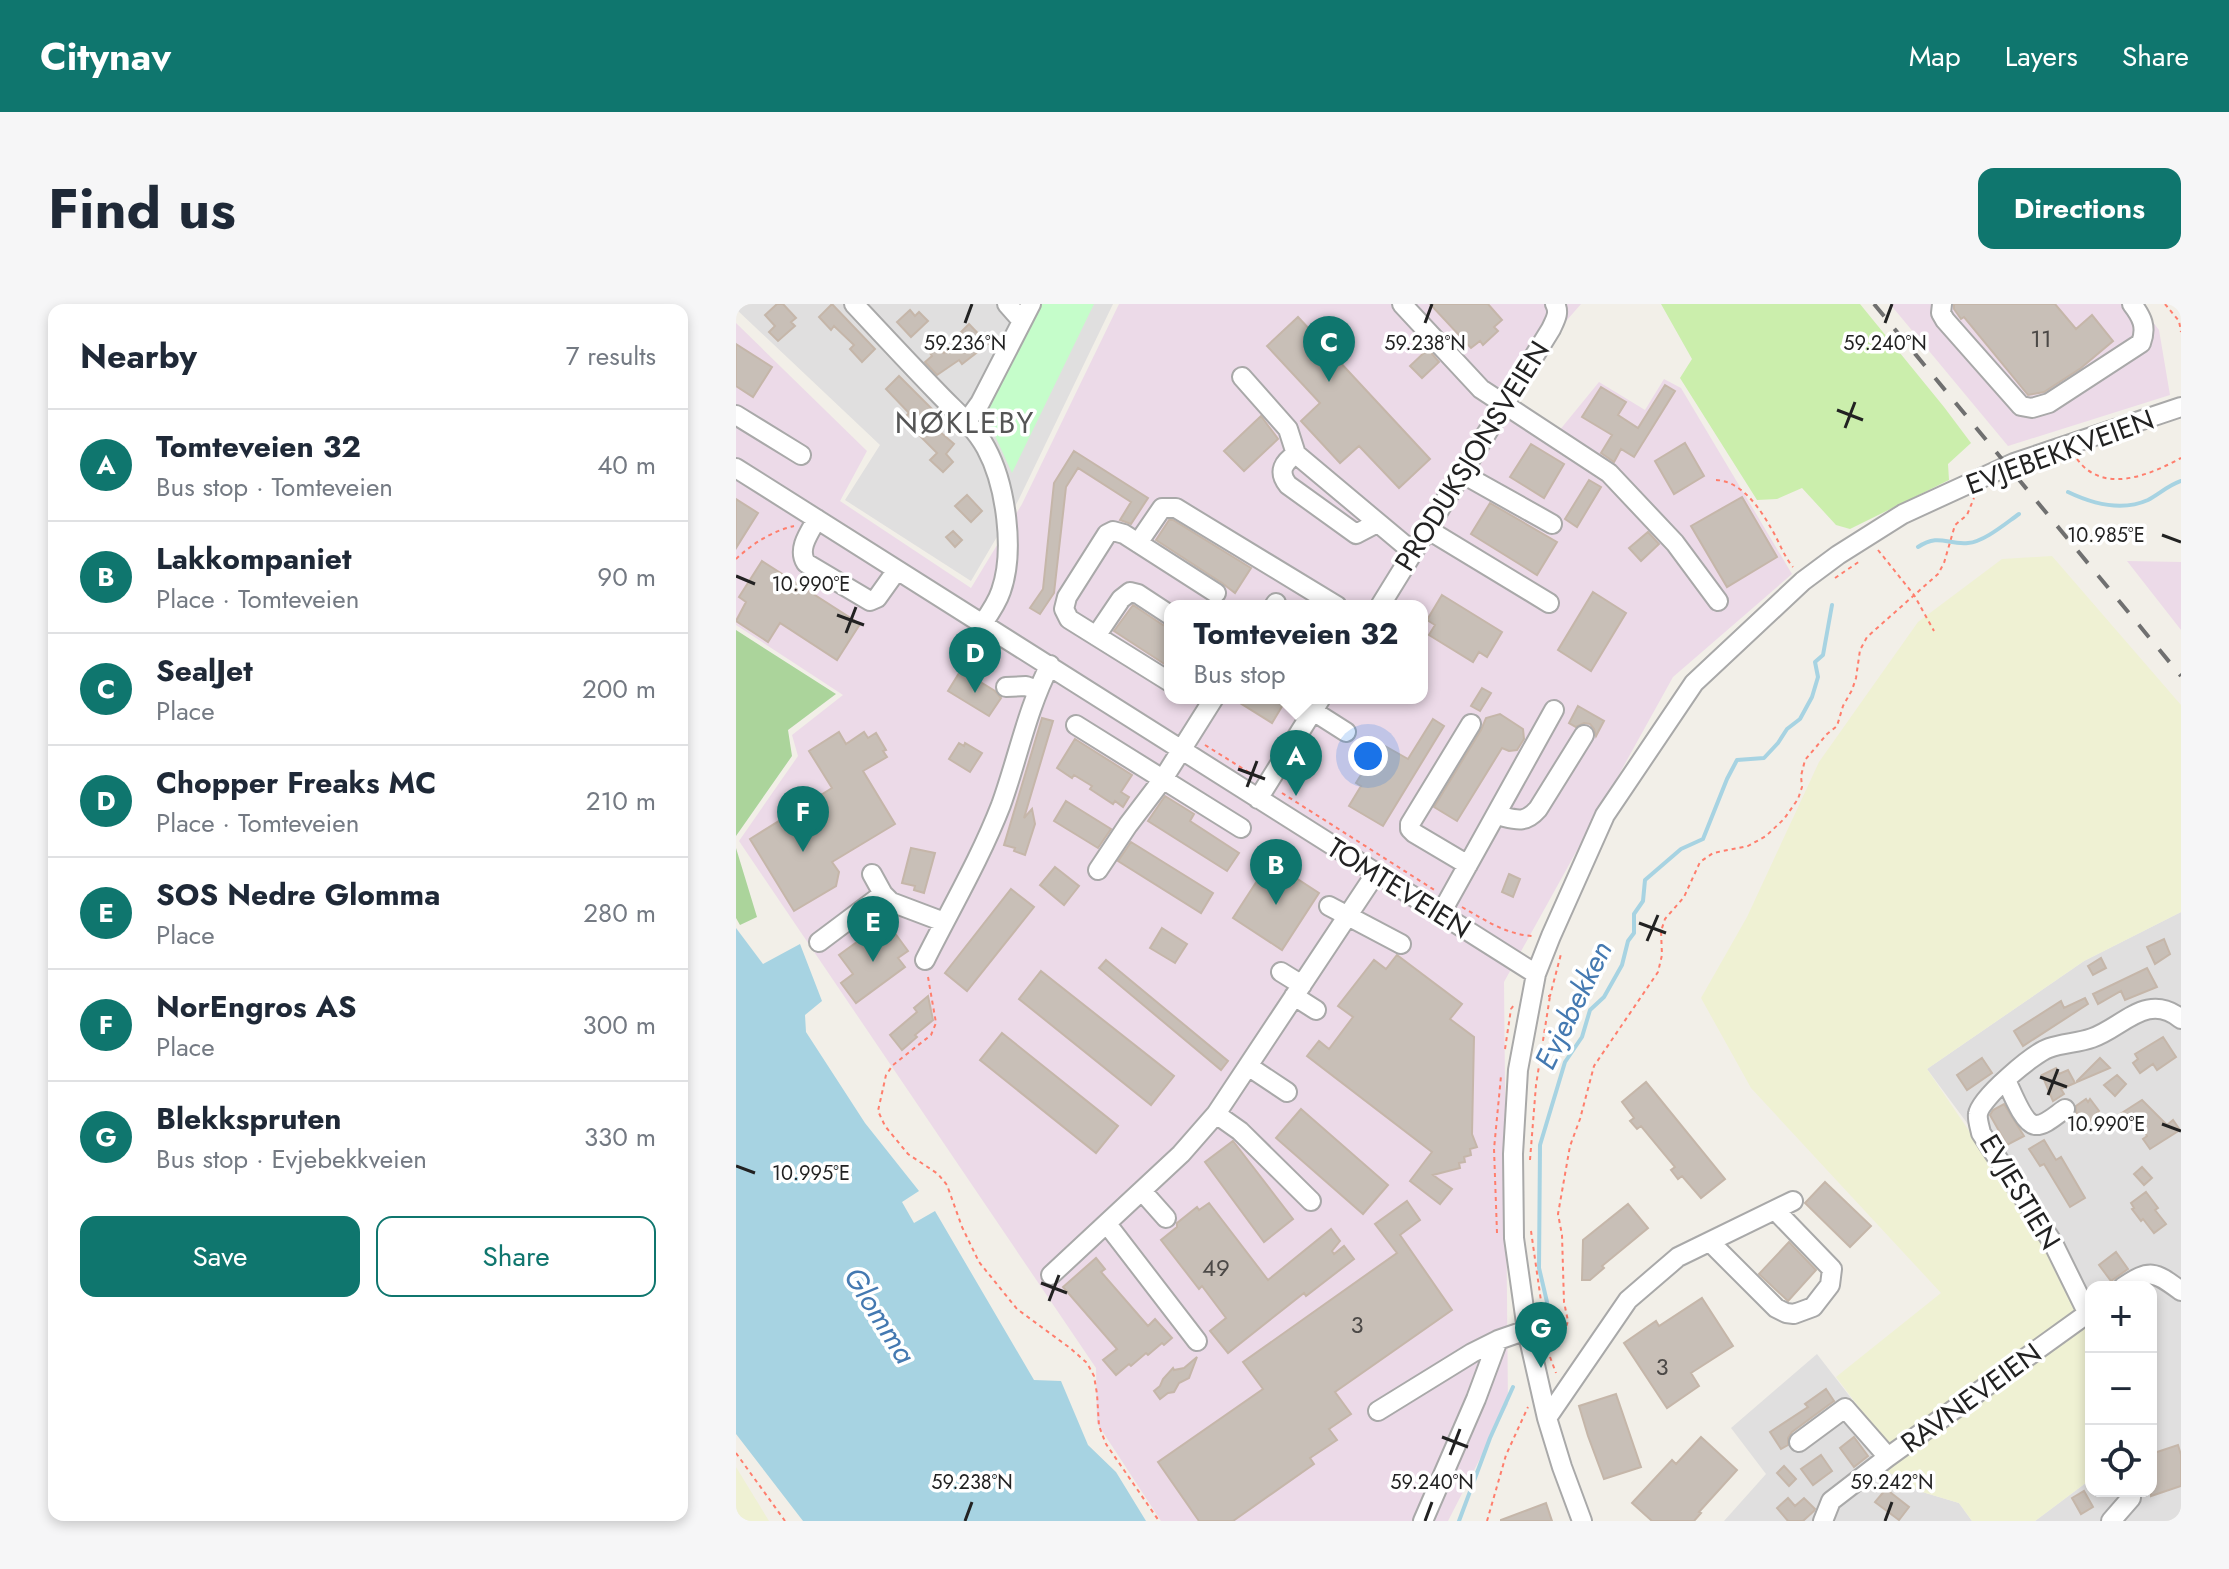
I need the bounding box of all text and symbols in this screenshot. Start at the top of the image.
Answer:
text: Citynav [40,29,171,84]
text: Map [1909,36,1961,77]
text: Layers [2005,36,2078,77]
text: Share [2122,36,2189,77]
text: Find us [48,168,236,249]
button: Directions [1978,168,2181,249]
pin: C [1303,316,1355,382]
house number: 11 [2030,321,2052,356]
text: 59.236°N [924,329,1006,358]
text: 59.238°N [1384,329,1466,358]
text: 59.240°N [1843,329,1927,358]
text: Nearby [80,332,197,381]
street label: PRODUKSJONSVEIEN [1385,333,1559,579]
text: 7 results [566,337,656,375]
street label: EVJEBEKKVEIEN [1960,399,2160,505]
district label: NØKLEBY [895,401,1035,444]
text: Tomteveien 32 [156,425,361,468]
text: A [96,446,116,484]
text: 40 m [597,446,656,484]
text: Bus stop · Tomteveien [156,468,393,506]
text: 10.985°E [2067,521,2145,550]
text: Lakkompaniet [156,537,351,580]
text: B [97,558,115,596]
text: 90 m [597,558,656,596]
text: 10.990°E [772,570,850,599]
text: Place · Tomteveien [156,580,359,618]
popup [1164,600,1428,704]
text: Tomteveien 32 [1194,612,1399,655]
pin: D [949,627,1001,693]
text: SealJet [156,649,253,692]
text: Bus stop [1194,655,1286,693]
text: C [97,670,115,708]
text: 200 m [582,670,656,708]
text: Place [156,692,215,730]
pin: A [1270,730,1322,796]
your location [1348,736,1388,776]
text: Chopper Freaks MC [156,761,436,804]
text: D [96,782,116,820]
text: 210 m [586,782,656,820]
pin: F [777,786,829,852]
text: Place · Tomteveien [156,804,359,842]
street label: TOMTEVEIEN [1319,828,1479,948]
pin: B [1250,839,1302,905]
text: SOS Nedre Glomma [156,873,440,916]
text: E [98,894,114,932]
text: 280 m [583,894,656,932]
pin: E [847,896,899,962]
text: Place [156,916,215,954]
water label: Evjebekken [1523,933,1623,1077]
text: NorEngros AS [156,985,357,1028]
text: F [99,1006,113,1044]
text: 300 m [583,1006,656,1044]
text: Place [156,1028,215,1066]
text: Blekkspruten [156,1097,342,1140]
text: 10.990°E [2067,1110,2145,1139]
text: G [95,1118,117,1156]
text: 330 m [584,1118,656,1156]
street label: EVJESTIEN [1969,1126,2071,1258]
text: Bus stop · Evjebekkveien [156,1140,427,1178]
text: 10.995°E [772,1159,850,1188]
button: Save [80,1216,360,1297]
button: Share [376,1216,656,1297]
house number: 49 [1202,1250,1230,1285]
water label: Glomma [833,1258,927,1372]
map controls [2085,1281,2157,1497]
button: + [2085,1281,2157,1353]
pin: G [1515,1302,1567,1368]
house number: 3 [1350,1307,1364,1342]
street label: RAVNEVEIEN [1892,1333,2050,1463]
house number: 3 [1655,1349,1669,1384]
button: − [2085,1353,2157,1425]
button: locate [2085,1425,2157,1497]
text: 59.238°N [931,1468,1013,1497]
text: 59.240°N [1390,1468,1474,1497]
text: 59.242°N [1851,1468,1933,1497]

